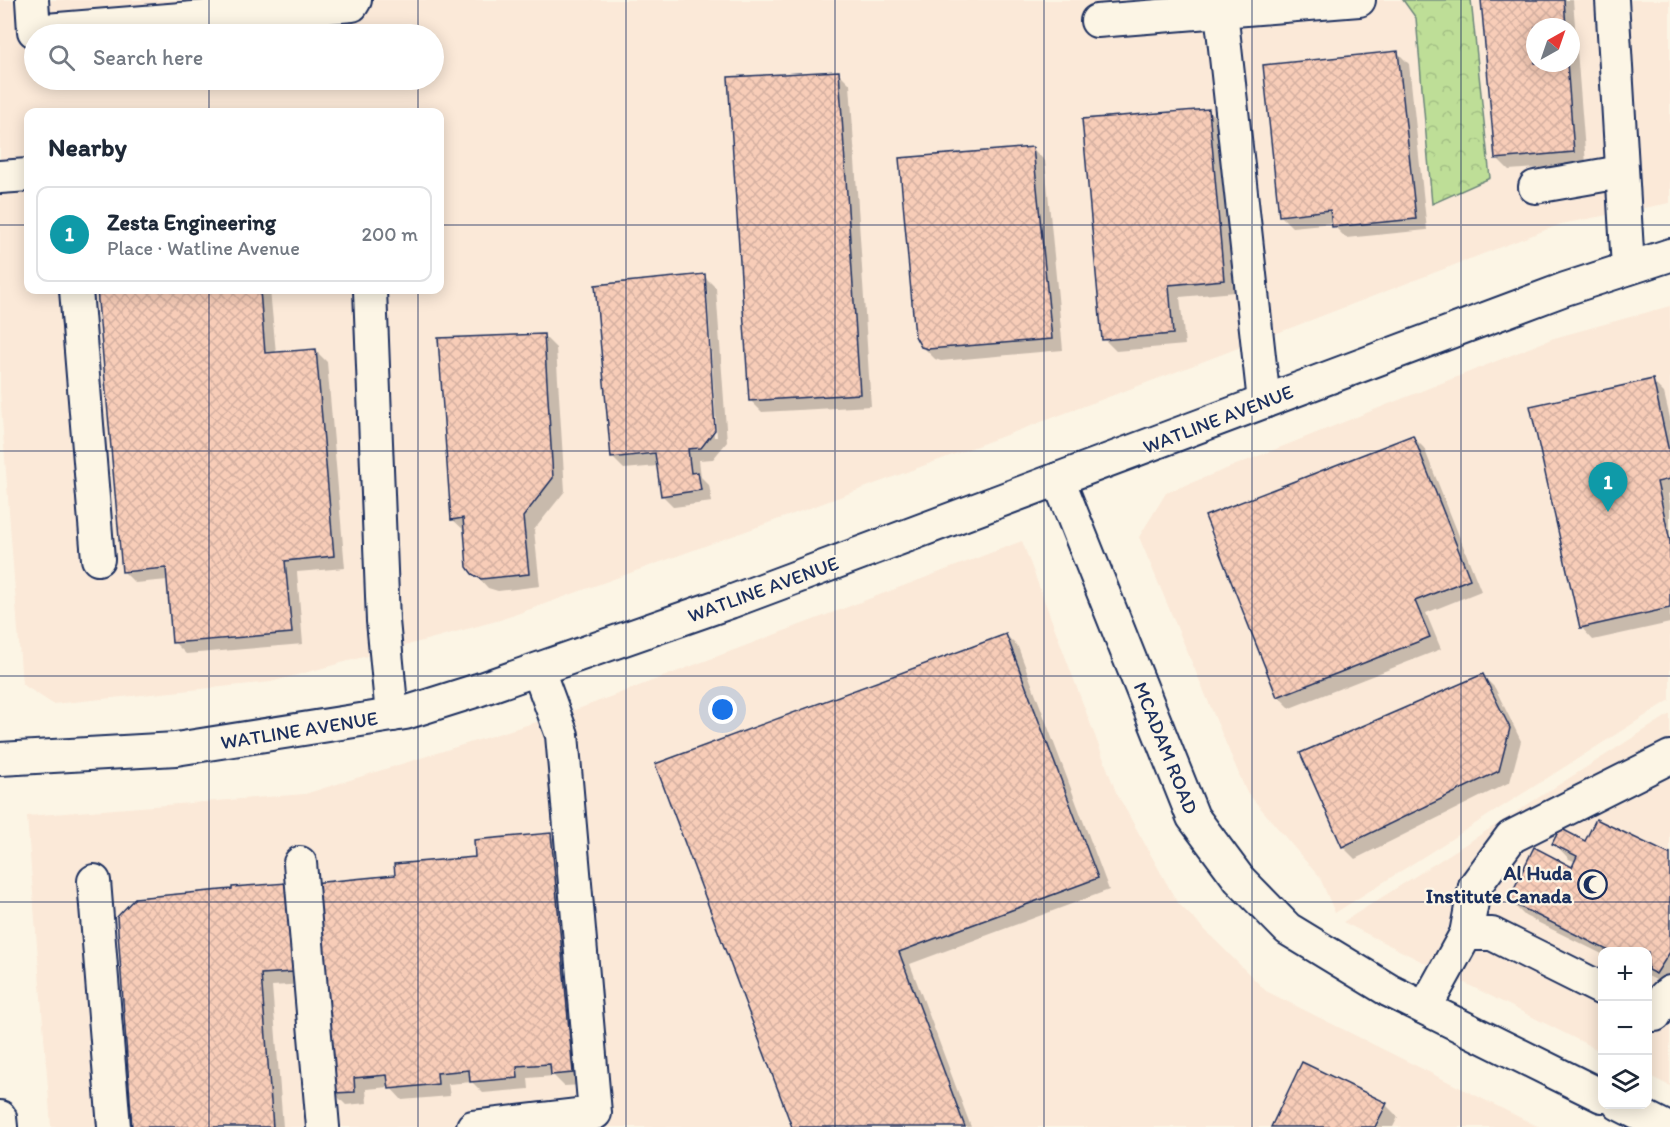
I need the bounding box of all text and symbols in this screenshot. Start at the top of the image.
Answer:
north arrow [1526,18,1580,72]
search box [24,24,444,90]
icon: search [45,41,78,74]
text: Search here [93,44,203,71]
text: Nearby [48,131,127,163]
text: Zesta Engineering [107,209,276,236]
text: 1 [65,222,74,246]
text: 200 m [362,222,418,246]
text: Place · Watline Avenue [107,236,300,260]
street label: WATLINE AVENUE [1140,379,1296,459]
pin: 1 [1588,462,1628,512]
street label: WATLINE AVENUE [684,551,842,627]
street label: MCADAM ROAD [1129,678,1203,818]
your location [708,695,737,724]
street label: WATLINE AVENUE [219,706,379,754]
place label: Al Huda Institute Canada [1426,861,1573,908]
mosque icon: Al Huda Institute Canada [1577,868,1609,900]
map controls [1598,947,1652,1109]
button: + [1598,947,1652,1001]
button: − [1598,1001,1652,1055]
button: layers [1598,1055,1652,1109]

